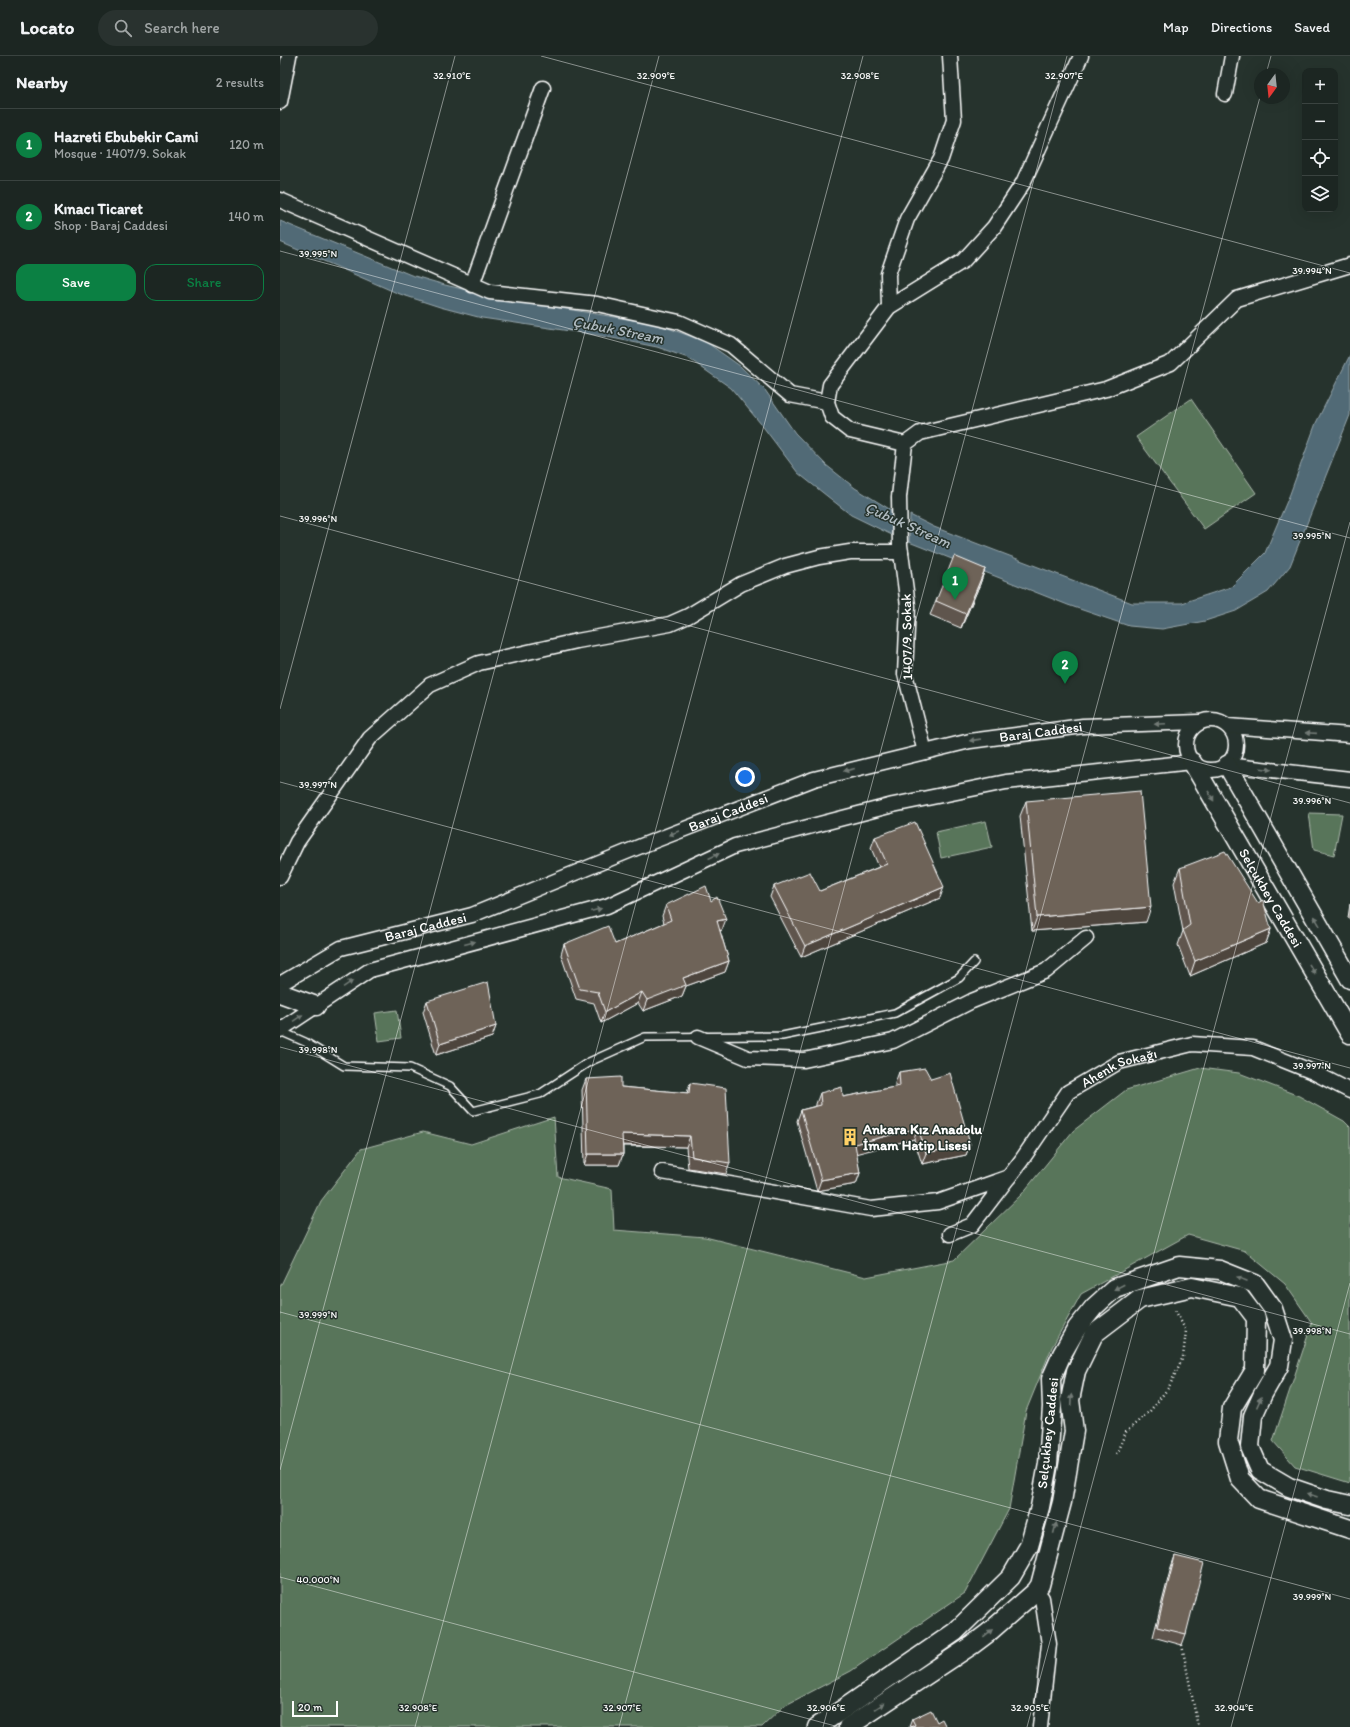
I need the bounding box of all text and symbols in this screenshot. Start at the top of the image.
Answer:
search box [98,10,378,46]
text: Locato [20,16,74,39]
icon: search [112,17,134,39]
text: Search here [144,19,220,37]
text: Map [1163,19,1189,36]
text: Directions [1211,19,1272,36]
text: Saved [1294,19,1330,36]
north arrow [1254,68,1290,104]
map controls [1302,68,1338,212]
button: + [1302,68,1338,104]
text: 32.910°E [433,69,471,82]
text: 32.909°E [637,69,676,82]
text: 32.908°E [841,69,880,82]
text: 32.907°E [1045,69,1083,82]
text: Nearby [16,72,68,92]
text: 2 results [216,75,264,90]
button: − [1302,104,1338,140]
text: Hazreti Ebubekir Cami [54,128,198,146]
text: 1 [26,137,32,152]
text: 120 m [229,137,264,152]
button: locate [1302,140,1338,176]
text: Mosque · 1407/9. Sokak [54,146,186,161]
button: layers [1302,176,1338,212]
text: Kınacı Ticaret [54,200,143,218]
text: 2 [26,209,32,224]
text: 140 m [228,209,264,224]
text: Shop · Baraj Caddesi [54,218,168,233]
text: 39.995°N [299,247,338,260]
button: Save [16,264,136,301]
button: Share [144,264,264,301]
text: 39.994°N [1292,264,1332,277]
water label: Çubuk Stream [571,312,666,348]
water label: Çubuk Stream [862,498,955,552]
text: 39.996°N [299,512,338,525]
text: 39.995°N [1293,529,1332,542]
pin: 1 [942,567,968,600]
street label: 1407/9. Sokak [898,594,916,680]
pin: 2 [1052,651,1078,684]
street label: Baraj Caddesi [998,718,1083,746]
one-way arrow [1154,720,1166,727]
one-way arrow [1304,730,1317,736]
one-way arrow [969,737,981,743]
one-way arrow [1260,766,1272,773]
your location [735,767,755,787]
one-way arrow [842,768,855,774]
text: 39.997°N [299,778,337,791]
street label: Baraj Caddesi [686,789,770,835]
one-way arrow [1208,790,1215,802]
text: 39.996°N [1293,794,1332,807]
one-way arrow [667,830,679,836]
street label: Selçukbey Caddesi [1235,845,1306,950]
one-way arrow [708,853,720,859]
one-way arrow [590,906,602,912]
street label: Baraj Caddesi [383,908,468,945]
one-way arrow [1313,915,1320,927]
one-way arrow [465,940,477,946]
one-way arrow [1308,963,1315,975]
one-way arrow [342,981,354,988]
one-way arrow [293,1014,303,1022]
text: 39.998°N [299,1043,338,1056]
street label: Ahenk Sokağı [1078,1044,1159,1091]
text: 39.997°N [1293,1059,1331,1072]
place label: Ankara Kız Anadolu İmam Hatip Lisesi [862,1121,982,1154]
building icon: Ankara Kız Anadolu İmam Hatip Lisesi [840,1127,860,1147]
one-way arrow [1236,1276,1248,1282]
one-way arrow [1113,1284,1124,1291]
text: 39.999°N [299,1308,338,1321]
text: 39.998°N [1293,1324,1332,1337]
street label: Selçukbey Caddesi [1034,1377,1062,1489]
one-way arrow [1068,1394,1075,1406]
one-way arrow [1256,1396,1262,1407]
one-way arrow [1306,1492,1318,1498]
one-way arrow [1052,1522,1058,1534]
text: 40.000°N [297,1573,340,1586]
text: 39.999°N [1293,1590,1332,1603]
one-way arrow [983,1629,994,1638]
scale bar [292,1699,338,1718]
text: 20 m [298,1701,322,1714]
text: 32.908°E [399,1701,438,1714]
text: 32.907°E [603,1701,641,1714]
text: 32.906°E [807,1701,846,1714]
text: 32.905°E [1011,1701,1050,1714]
text: 32.904°E [1214,1701,1254,1714]
one-way arrow [874,1702,886,1709]

